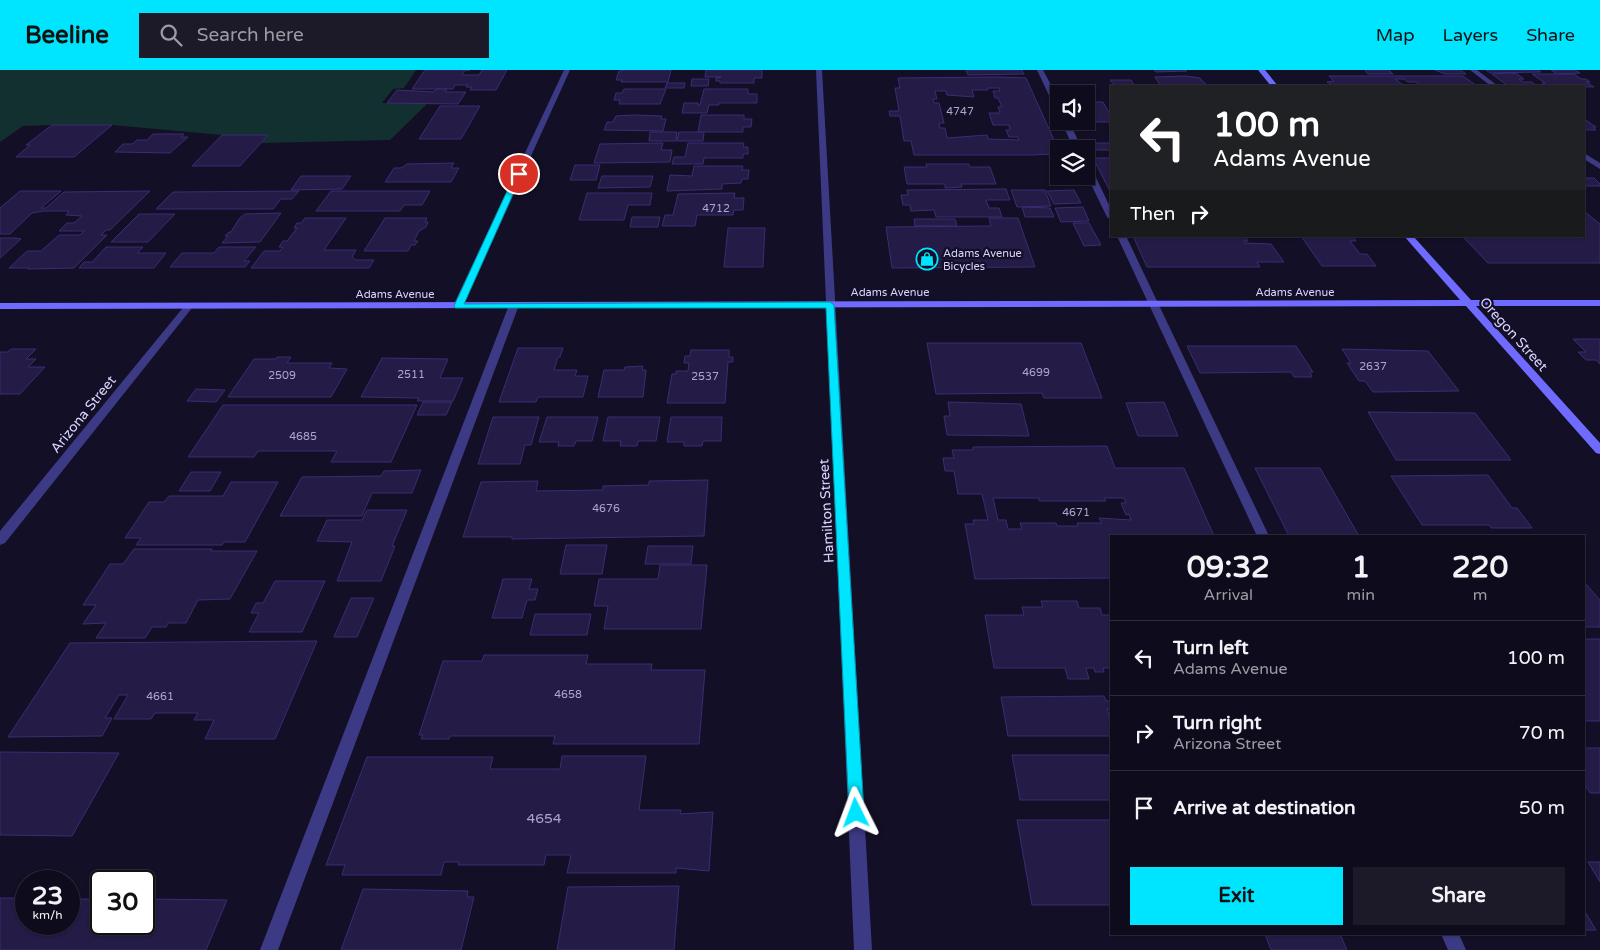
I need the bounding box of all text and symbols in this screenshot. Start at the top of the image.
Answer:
search box [139,13,489,58]
text: Beeline [25,21,109,50]
icon: search [157,21,185,49]
text: Search here [197,24,304,46]
text: Map [1376,24,1415,46]
text: Layers [1443,24,1498,46]
text: Share [1526,24,1575,46]
map controls [1050,85,1095,185]
button: sound [1050,85,1095,130]
text: 100 m [1213,104,1320,146]
house number: 4747 [946,105,974,118]
icon: left [1130,105,1195,170]
button: layers [1050,140,1095,185]
text: Adams Avenue [1213,146,1371,172]
pin [498,153,540,195]
icon: arrive [505,160,533,188]
icon: right [1185,200,1213,228]
house number: 4712 [702,202,730,215]
text: Then [1130,203,1175,225]
shop icon: Adams Avenue Bicycles [915,247,939,271]
place label: Adams Avenue Bicycles [943,247,1022,273]
street label: Adams Avenue [851,286,929,299]
street label: Adams Avenue [1256,286,1334,299]
street label: Adams Avenue [356,288,434,301]
street label: Oregon Street [1476,294,1552,375]
house number: 2637 [1359,360,1387,373]
house number: 4699 [1022,366,1050,379]
house number: 2511 [397,368,425,381]
house number: 2509 [268,369,296,382]
house number: 2537 [691,370,719,383]
street label: Arizona Street [47,372,120,456]
house number: 4685 [289,430,317,443]
street label: Hamilton Street [815,458,838,563]
house number: 4676 [592,502,620,515]
house number: 4671 [1062,506,1090,519]
text: 09:32 [1187,549,1270,586]
text: 1 [1351,549,1370,586]
text: 220 [1452,549,1508,586]
text: Arrival [1204,585,1253,605]
text: min [1347,585,1375,605]
text: m [1473,585,1487,605]
text: Turn left [1173,637,1249,659]
icon: left [1130,644,1158,672]
text: 100 m [1507,647,1565,669]
text: Adams Avenue [1173,659,1288,679]
house number: 4658 [554,688,582,701]
house number: 4661 [146,690,174,703]
text: Turn right [1173,712,1261,734]
icon: right [1130,719,1158,747]
text: 70 m [1519,722,1565,744]
text: Arizona Street [1173,734,1281,754]
position arrow [829,786,881,838]
icon: arrive [1130,794,1158,822]
text: Arrive at destination [1173,797,1356,819]
text: 50 m [1519,797,1565,819]
house number: 4654 [526,810,562,827]
button: Exit [1130,867,1343,925]
button: Share [1353,867,1565,925]
speed limit sign: 30 [90,870,155,935]
text: 23 [32,881,63,911]
text: km/h [32,908,63,922]

